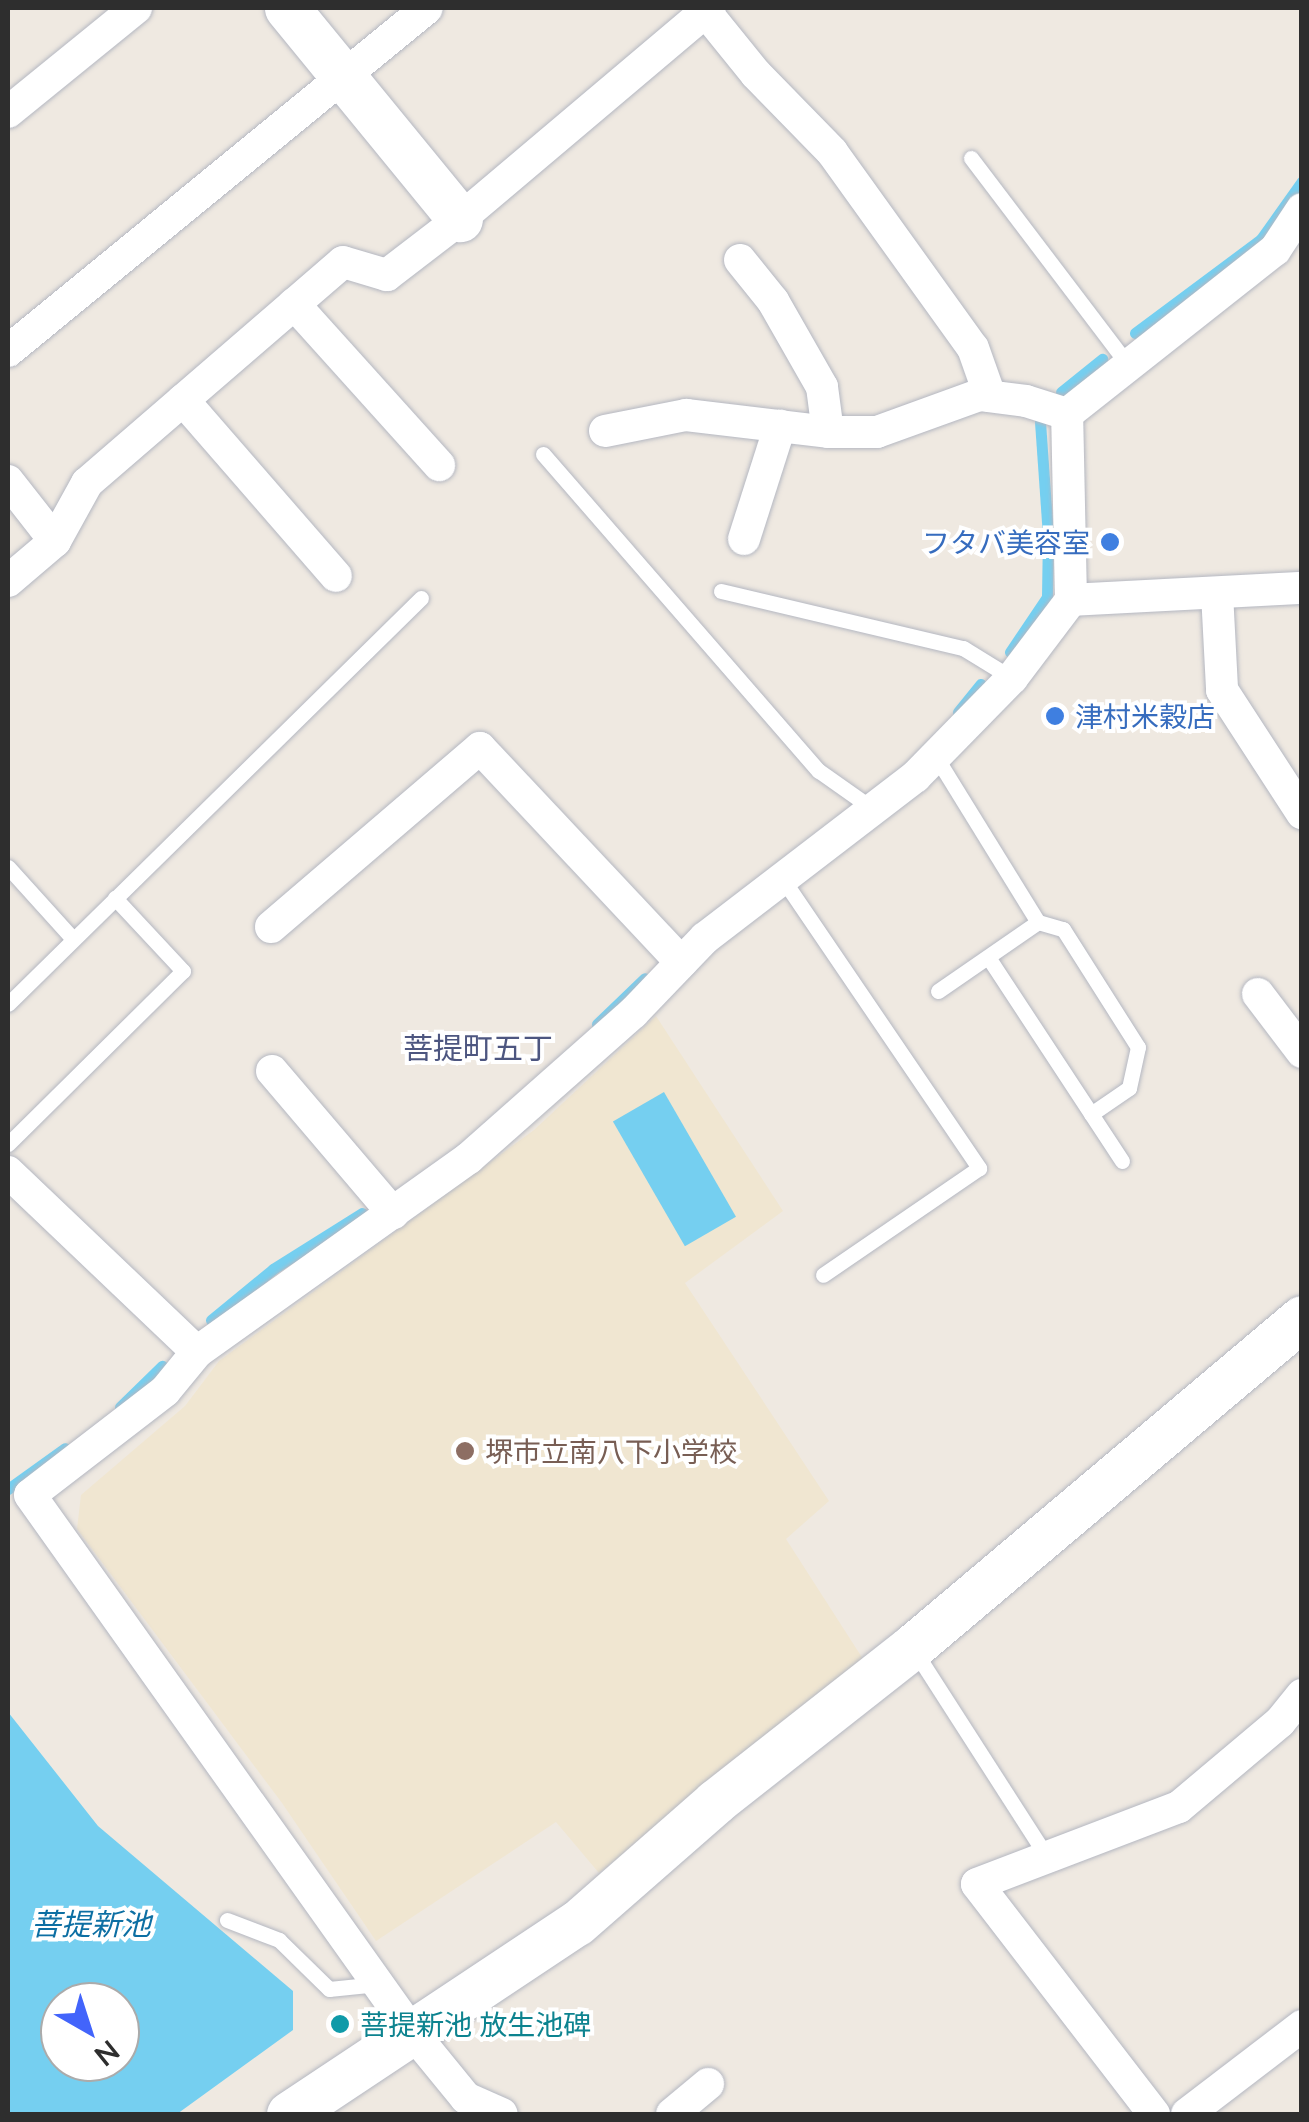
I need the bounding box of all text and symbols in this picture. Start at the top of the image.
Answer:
place label: フタバ美容室 [922,525,1090,559]
marker: フタバ美容室 [1099,531,1121,553]
place label: 津村米穀店 [1075,699,1215,733]
marker: 津村米穀店 [1044,705,1066,727]
district label: 菩提町五丁 [403,1029,553,1065]
place label: 堺市立南八下小学校 [485,1434,737,1468]
marker: 堺市立南八下小学校 [454,1440,476,1462]
water label: 菩提新池 [31,1905,151,1941]
north arrow [40,1982,140,2082]
place label: 菩提新池 放生池碑 [360,2007,591,2041]
marker: 菩提新池 放生池碑 [329,2013,351,2035]
text: N [89,2034,127,2074]

